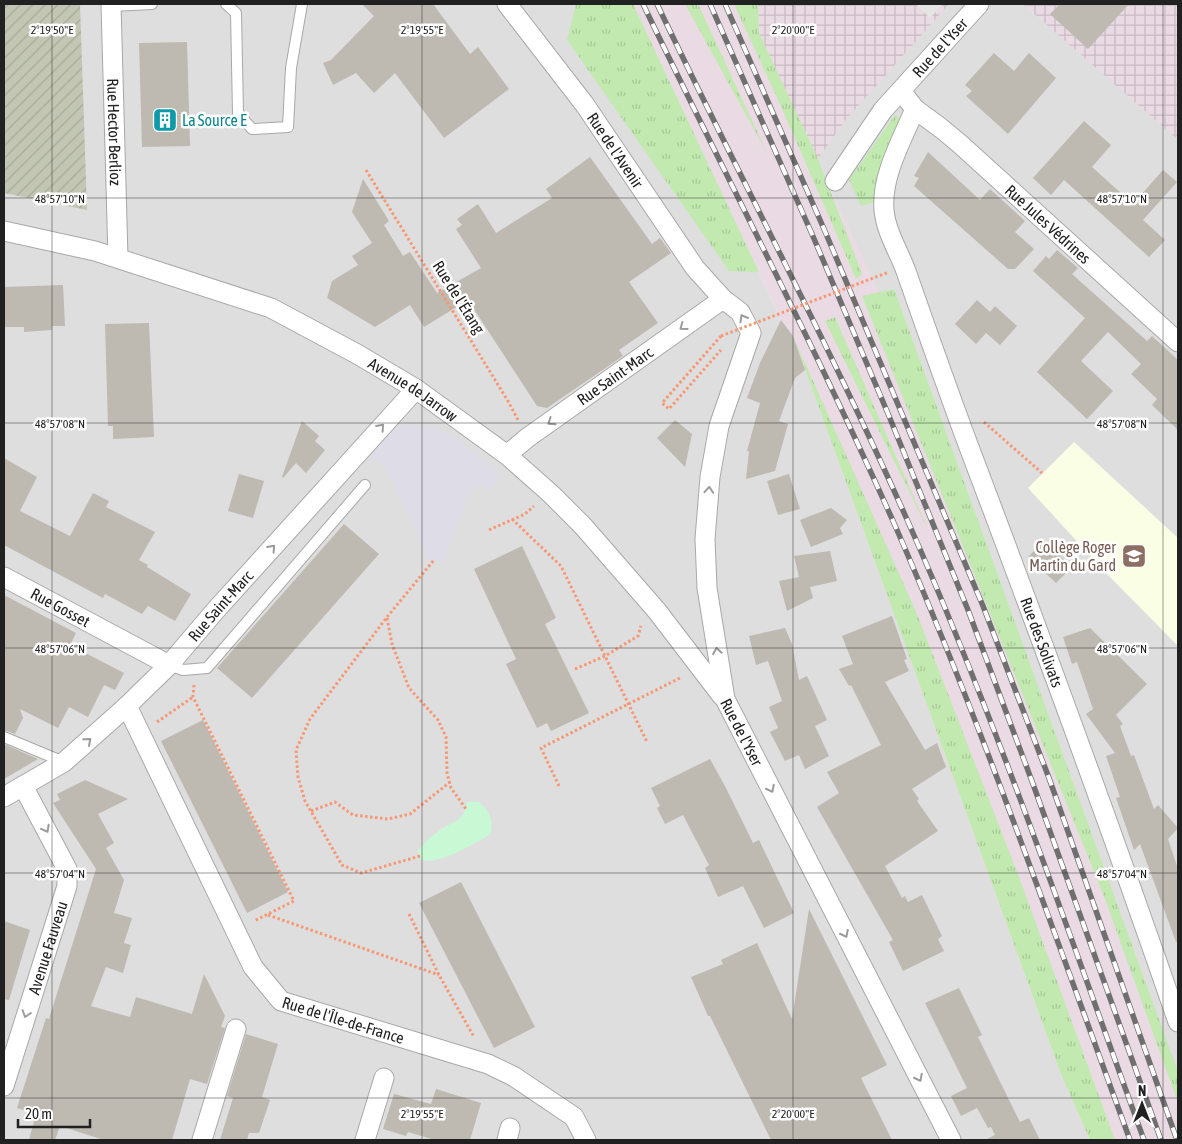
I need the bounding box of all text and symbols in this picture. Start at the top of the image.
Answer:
street label: Rue de l'Yser [908,14,971,81]
text: 2°19'50"E [31,23,73,37]
text: 2°19'55"E [401,23,443,37]
text: 2°20'00"E [772,23,814,37]
street label: Rue Hector Berlioz [104,78,125,186]
building icon: La Source E [152,107,178,133]
street label: Rue de l'Avenir [584,109,647,191]
place label: La Source E [182,111,247,129]
street label: Rue Jules Védrines [1002,181,1095,267]
text: 48°57'10"N [35,192,85,206]
text: 48°57'10"N [1097,192,1147,206]
street label: Rue de l'Étang [429,257,489,337]
one-way arrow [740,315,750,324]
one-way arrow [679,321,689,330]
street label: Rue Saint-Marc [574,343,656,409]
street label: Avenue de Jarrow [365,354,461,425]
one-way arrow [547,416,557,425]
text: 48°57'08"N [35,417,85,431]
text: 48°57'08"N [1097,417,1147,431]
one-way arrow [375,424,384,433]
one-way arrow [703,485,714,493]
place label: Collège Roger Martin du Gard [1029,538,1116,574]
school or university icon: Collège Roger Martin du Gard [1121,543,1147,569]
one-way arrow [267,544,276,553]
street label: Rue Saint-Marc [184,567,256,645]
street label: Rue Gosset [28,584,93,630]
street label: Rue des Solivats [1017,595,1067,690]
text: 48°57'06"N [35,642,85,656]
text: 48°57'06"N [1097,642,1147,656]
one-way arrow [712,647,723,655]
street label: Rue de l'Yser [717,695,767,769]
one-way arrow [82,737,91,746]
one-way arrow [765,784,775,793]
one-way arrow [40,823,50,832]
text: 48°57'04"N [35,867,85,881]
text: 48°57'04"N [1097,867,1147,881]
street label: Avenue Fauveau [24,899,71,997]
one-way arrow [839,929,849,938]
street label: Rue de l'Île-de-France [280,993,406,1047]
one-way arrow [22,1010,32,1018]
one-way arrow [913,1073,923,1082]
north arrow [1117,1079,1167,1129]
text: N [1138,1083,1146,1099]
scale bar [18,1096,90,1128]
text: 20 m [25,1105,52,1122]
text: 2°19'55"E [401,1107,443,1121]
text: 2°20'00"E [772,1107,814,1121]

